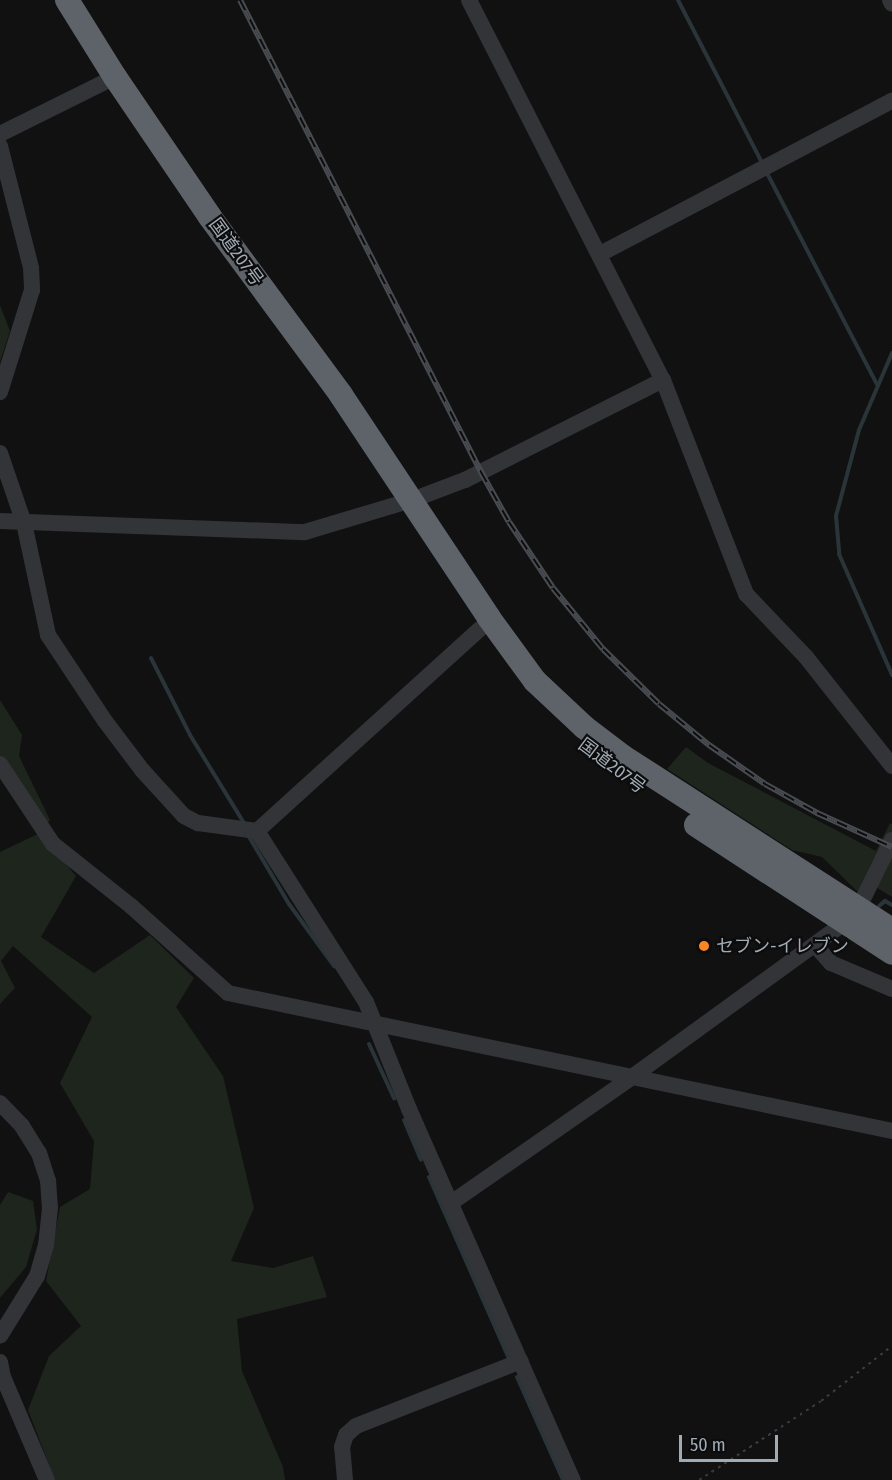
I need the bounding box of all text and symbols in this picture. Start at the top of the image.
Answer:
street label: 国道207号 [204,214,268,290]
street label: 国道207号 [574,734,650,798]
place label: セブン-イレブン [716,935,849,957]
marker: セブン-イレブン [697,939,711,953]
scale bar [682,1423,781,1461]
text: 50 m [690,1434,726,1456]

